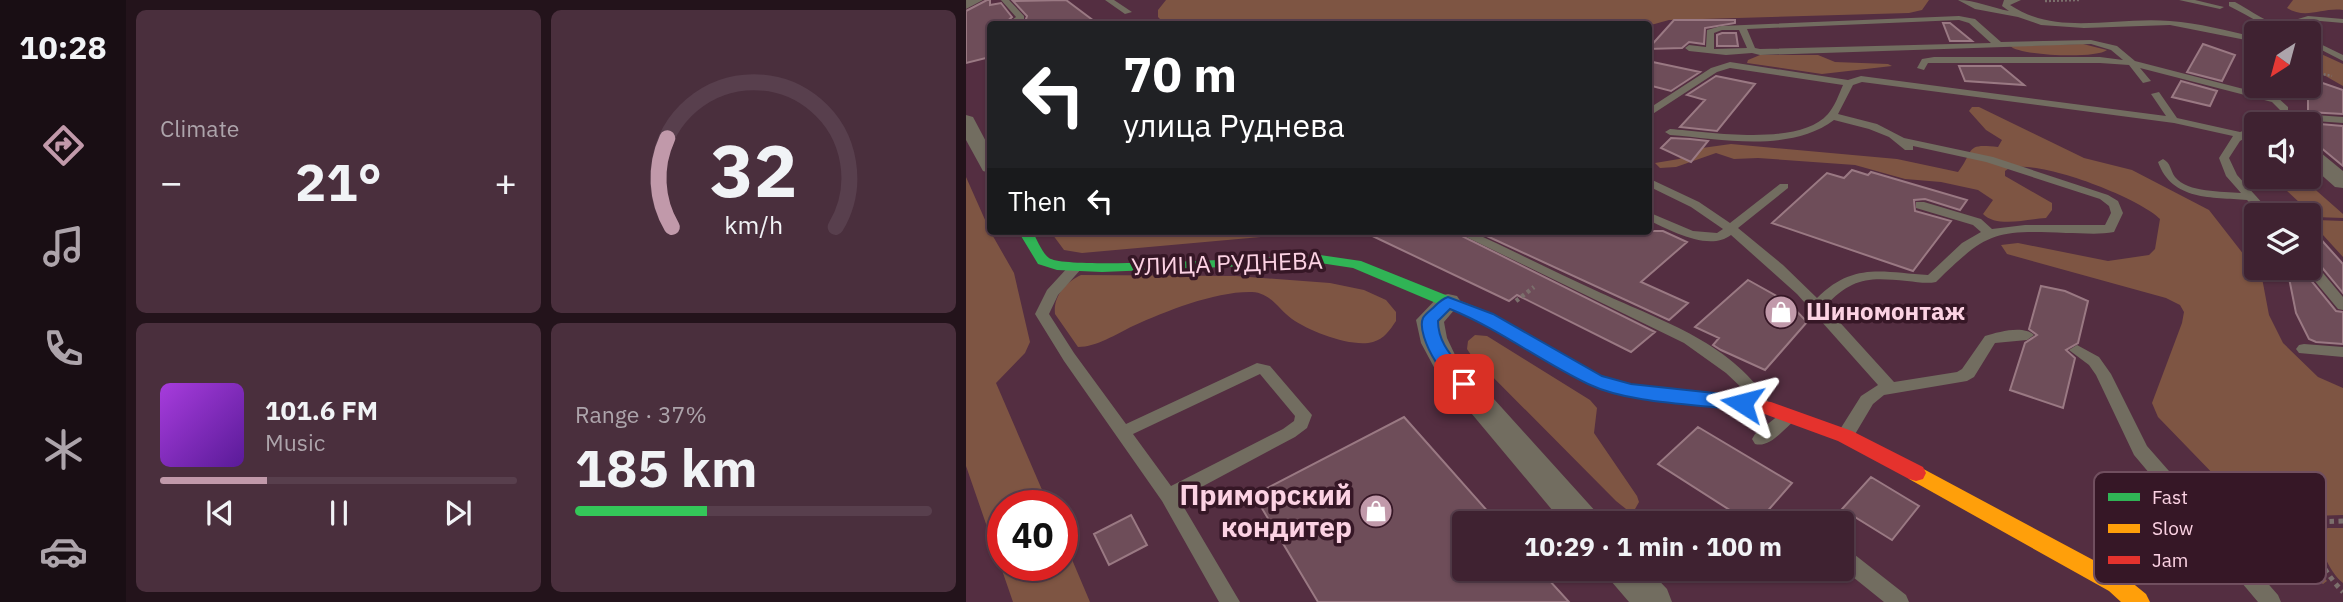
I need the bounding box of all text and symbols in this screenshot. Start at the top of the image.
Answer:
north arrow [2244,21,2320,98]
map controls [2244,21,2321,280]
text: 10:28 [19,26,107,68]
text: 70 m [1123,42,1237,105]
icon: left [1008,49,1099,140]
text: улица Руднева [1123,104,1345,146]
button: sound [2244,112,2321,189]
text: Climate [160,113,239,143]
icon: directions [39,121,88,170]
text: 32 [710,123,797,218]
text: 21° [295,148,382,215]
text: − [160,157,183,206]
text: + [494,157,517,206]
icon: left [1081,182,1119,220]
text: Then [1008,184,1067,218]
button: layers [2244,203,2321,280]
text: km/h [724,208,783,241]
icon: music [39,222,88,271]
street label: УЛИЦА РУДНЕВА [1131,244,1323,282]
shop icon: Шиномонтаж [1762,293,1800,331]
place label: Шиномонтаж [1806,295,1965,327]
icon: phone [39,324,88,373]
pin [1434,354,1494,414]
icon: arrive [1445,365,1483,403]
position arrow [1705,366,1779,440]
text: 101.6 FM [265,393,378,427]
text: Range · 37% [575,399,707,429]
icon: climate [39,425,88,474]
text: Music [265,427,325,457]
text: 185 km [575,434,757,501]
legend [2094,472,2326,584]
place label: Приморский кондитер [1180,476,1352,545]
text: Fast [2152,485,2188,509]
speed limit sign: 40 [987,490,1078,581]
shop icon: Приморский кондитер [1357,492,1395,530]
icon: previous [201,494,239,532]
icon: pause [320,494,358,532]
icon: next [439,494,477,532]
text: Slow [2152,516,2193,540]
icon: car [39,527,88,576]
text: 10:29 · 1 min · 100 m [1524,529,1782,563]
text: Jam [2152,548,2188,572]

